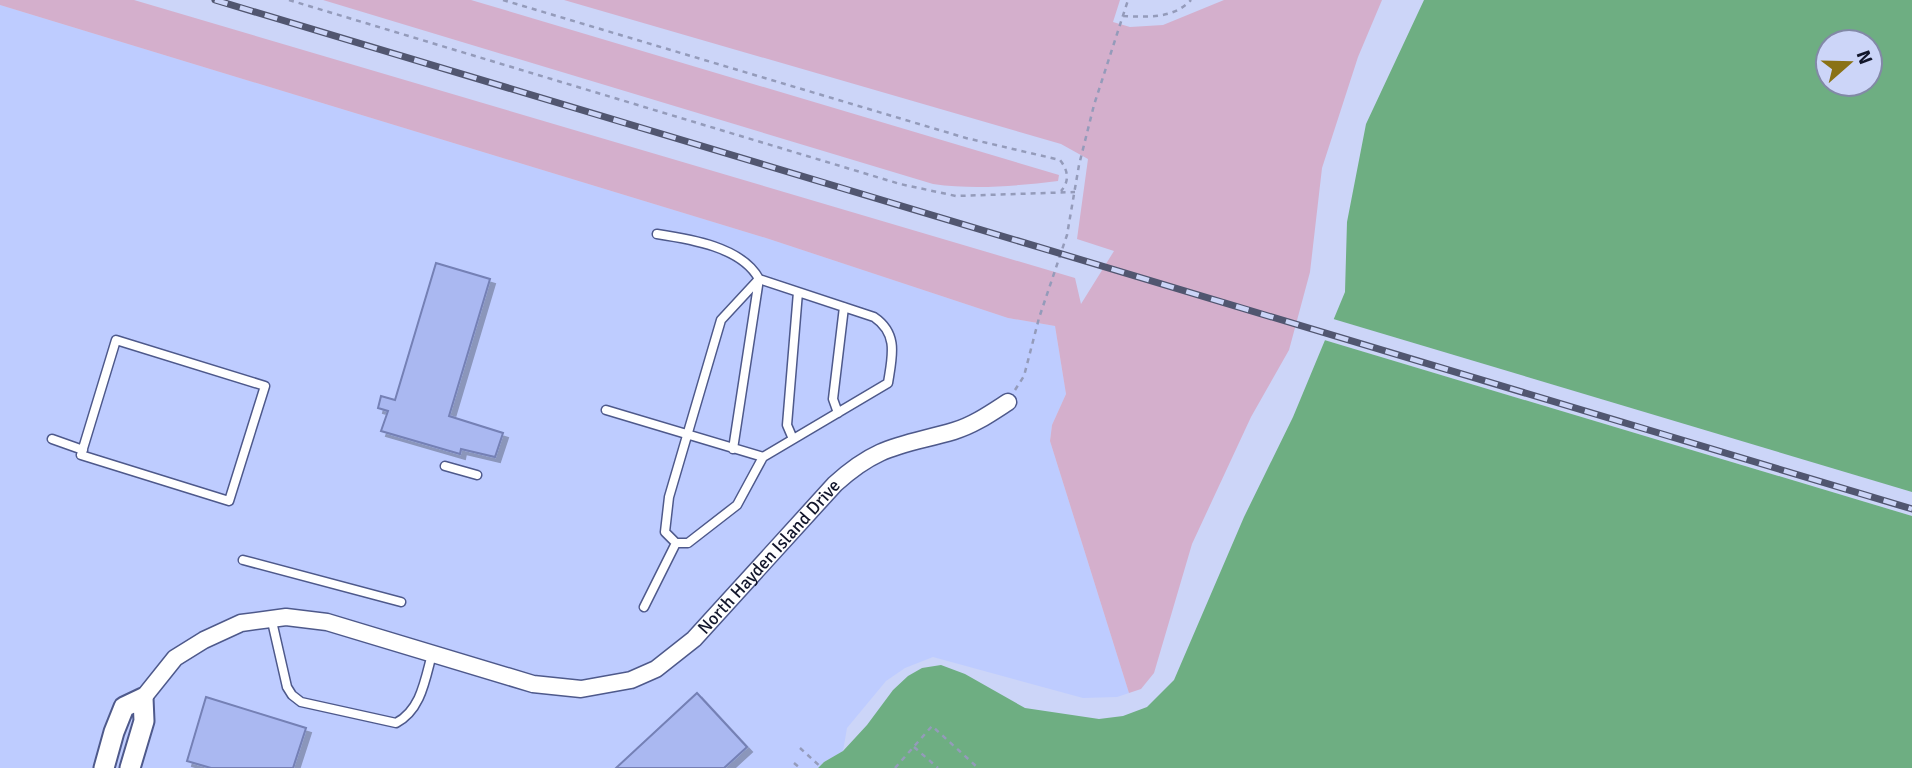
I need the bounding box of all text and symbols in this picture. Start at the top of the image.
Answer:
north arrow [1814,28,1884,98]
text: N [1850,47,1878,68]
street label: North Hayden Island Drive [693,475,845,639]

